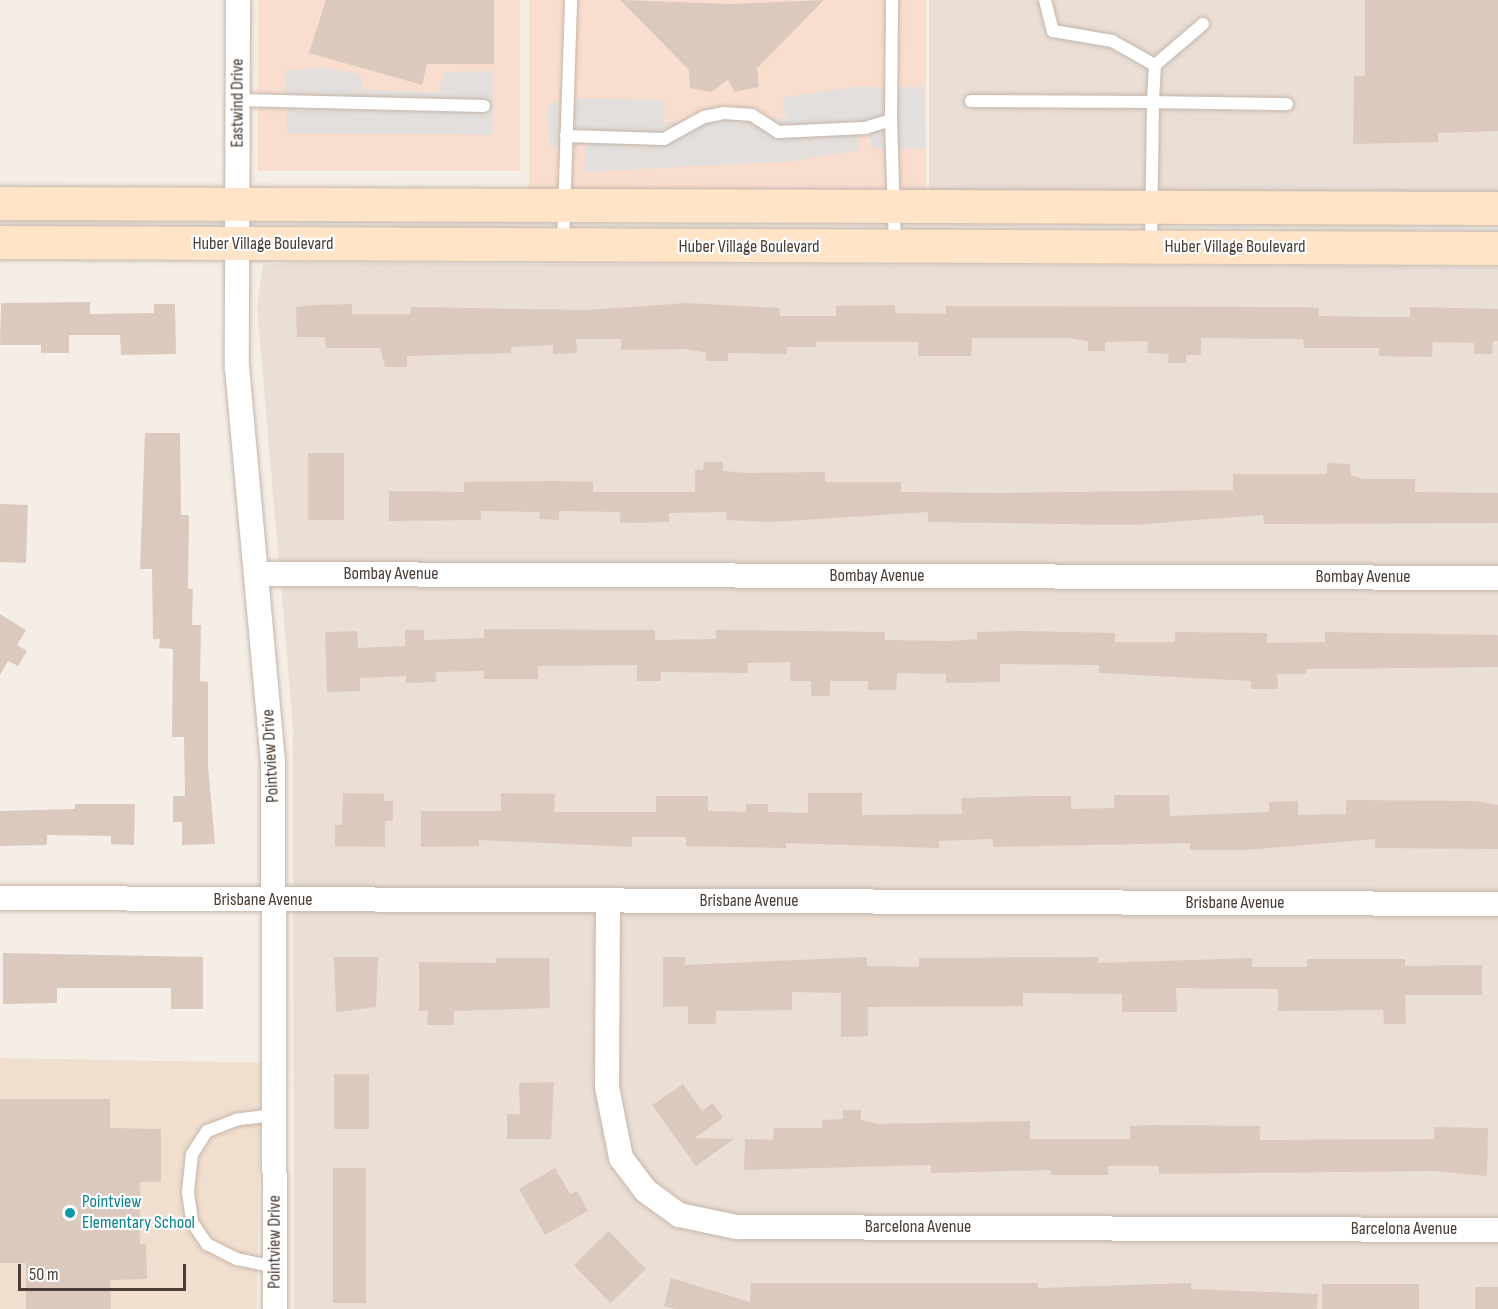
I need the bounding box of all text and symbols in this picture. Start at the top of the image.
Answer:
street label: Eastwind Drive [227,59,249,147]
street label: Huber Village Boulevard [192,233,334,255]
street label: Huber Village Boulevard [678,236,820,258]
street label: Huber Village Boulevard [1164,236,1306,258]
street label: Bombay Avenue [343,563,439,585]
street label: Bombay Avenue [829,565,925,587]
street label: Bombay Avenue [1315,566,1411,588]
street label: Pointview Drive [258,709,284,803]
street label: Brisbane Avenue [213,889,313,911]
street label: Brisbane Avenue [699,890,799,912]
street label: Brisbane Avenue [1185,892,1285,914]
place label: Pointview Elementary School [82,1192,195,1234]
street label: Pointview Drive [264,1195,286,1289]
marker: Pointview Elementary School [63,1206,77,1220]
street label: Barcelona Avenue [865,1216,971,1238]
street label: Barcelona Avenue [1351,1218,1457,1240]
scale bar [21,1252,189,1290]
text: 50 m [29,1264,59,1285]

